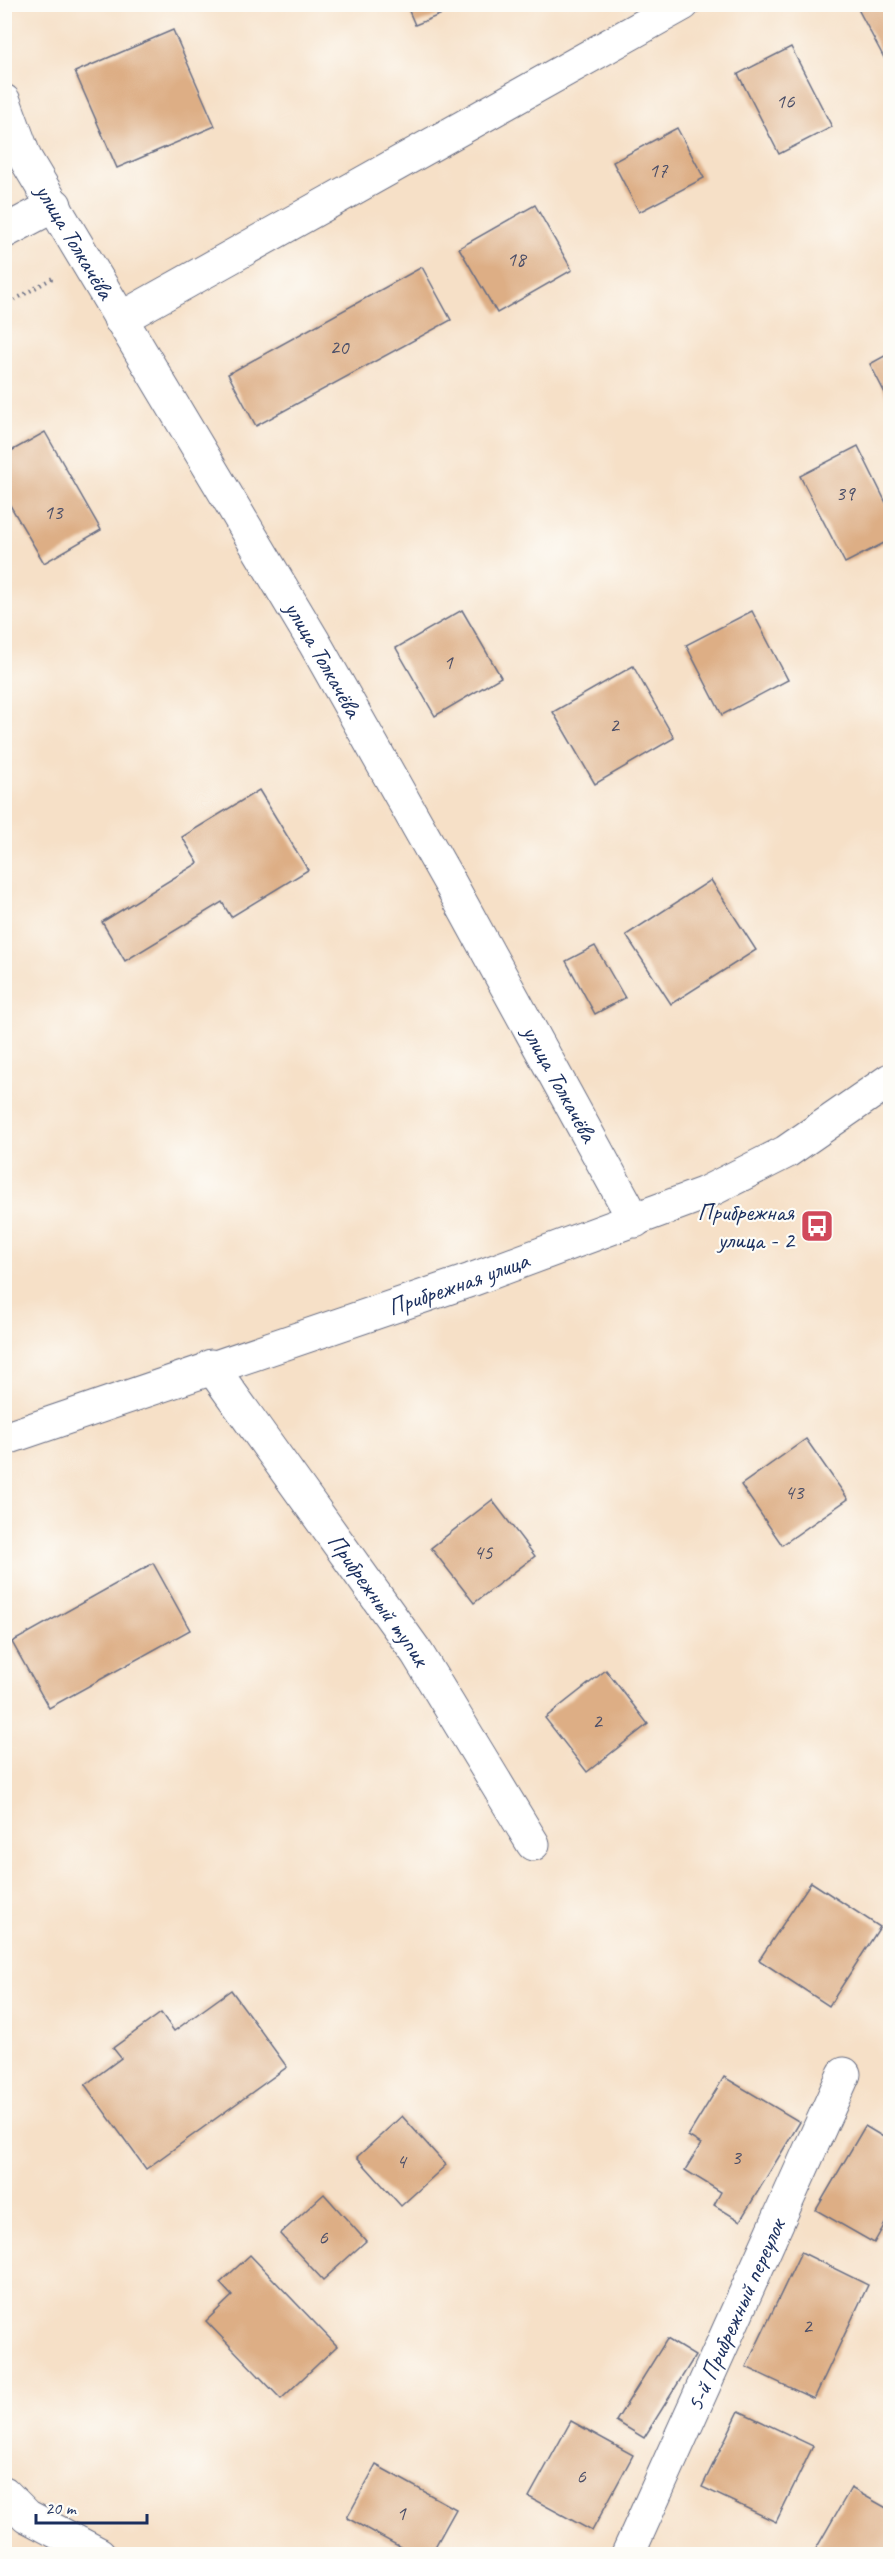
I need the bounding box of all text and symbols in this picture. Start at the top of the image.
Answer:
house number: 16 [776,88,795,114]
house number: 17 [649,157,669,183]
street label: улица Толкачёва [28,177,122,306]
house number: 18 [507,246,528,272]
house number: 20 [330,334,350,360]
house number: 39 [836,480,856,506]
house number: 13 [44,499,64,525]
street label: улица Толкачёва [277,594,369,724]
house number: 1 [443,649,454,675]
house number: 2 [609,712,620,738]
street label: улица Толкачёва [515,1018,605,1149]
place label: Прибрежная улица - 2 [697,1197,796,1255]
bus stop icon: Прибрежная улица - 2 [799,1208,835,1244]
street label: Прибрежная улица [384,1244,534,1322]
house number: 43 [785,1479,805,1505]
street label: Прибрежный тупик [321,1528,438,1674]
house number: 45 [474,1539,494,1565]
house number: 2 [592,1708,603,1734]
house number: 3 [731,2144,742,2170]
house number: 4 [396,2148,408,2174]
street label: 5-й Прибрежный переулок [679,2212,793,2416]
house number: 6 [318,2224,328,2250]
house number: 2 [802,2313,813,2339]
house number: 6 [576,2463,586,2489]
scale bar [36,2487,147,2525]
text: 20 m [45,2497,78,2519]
house number: 1 [396,2500,407,2526]

